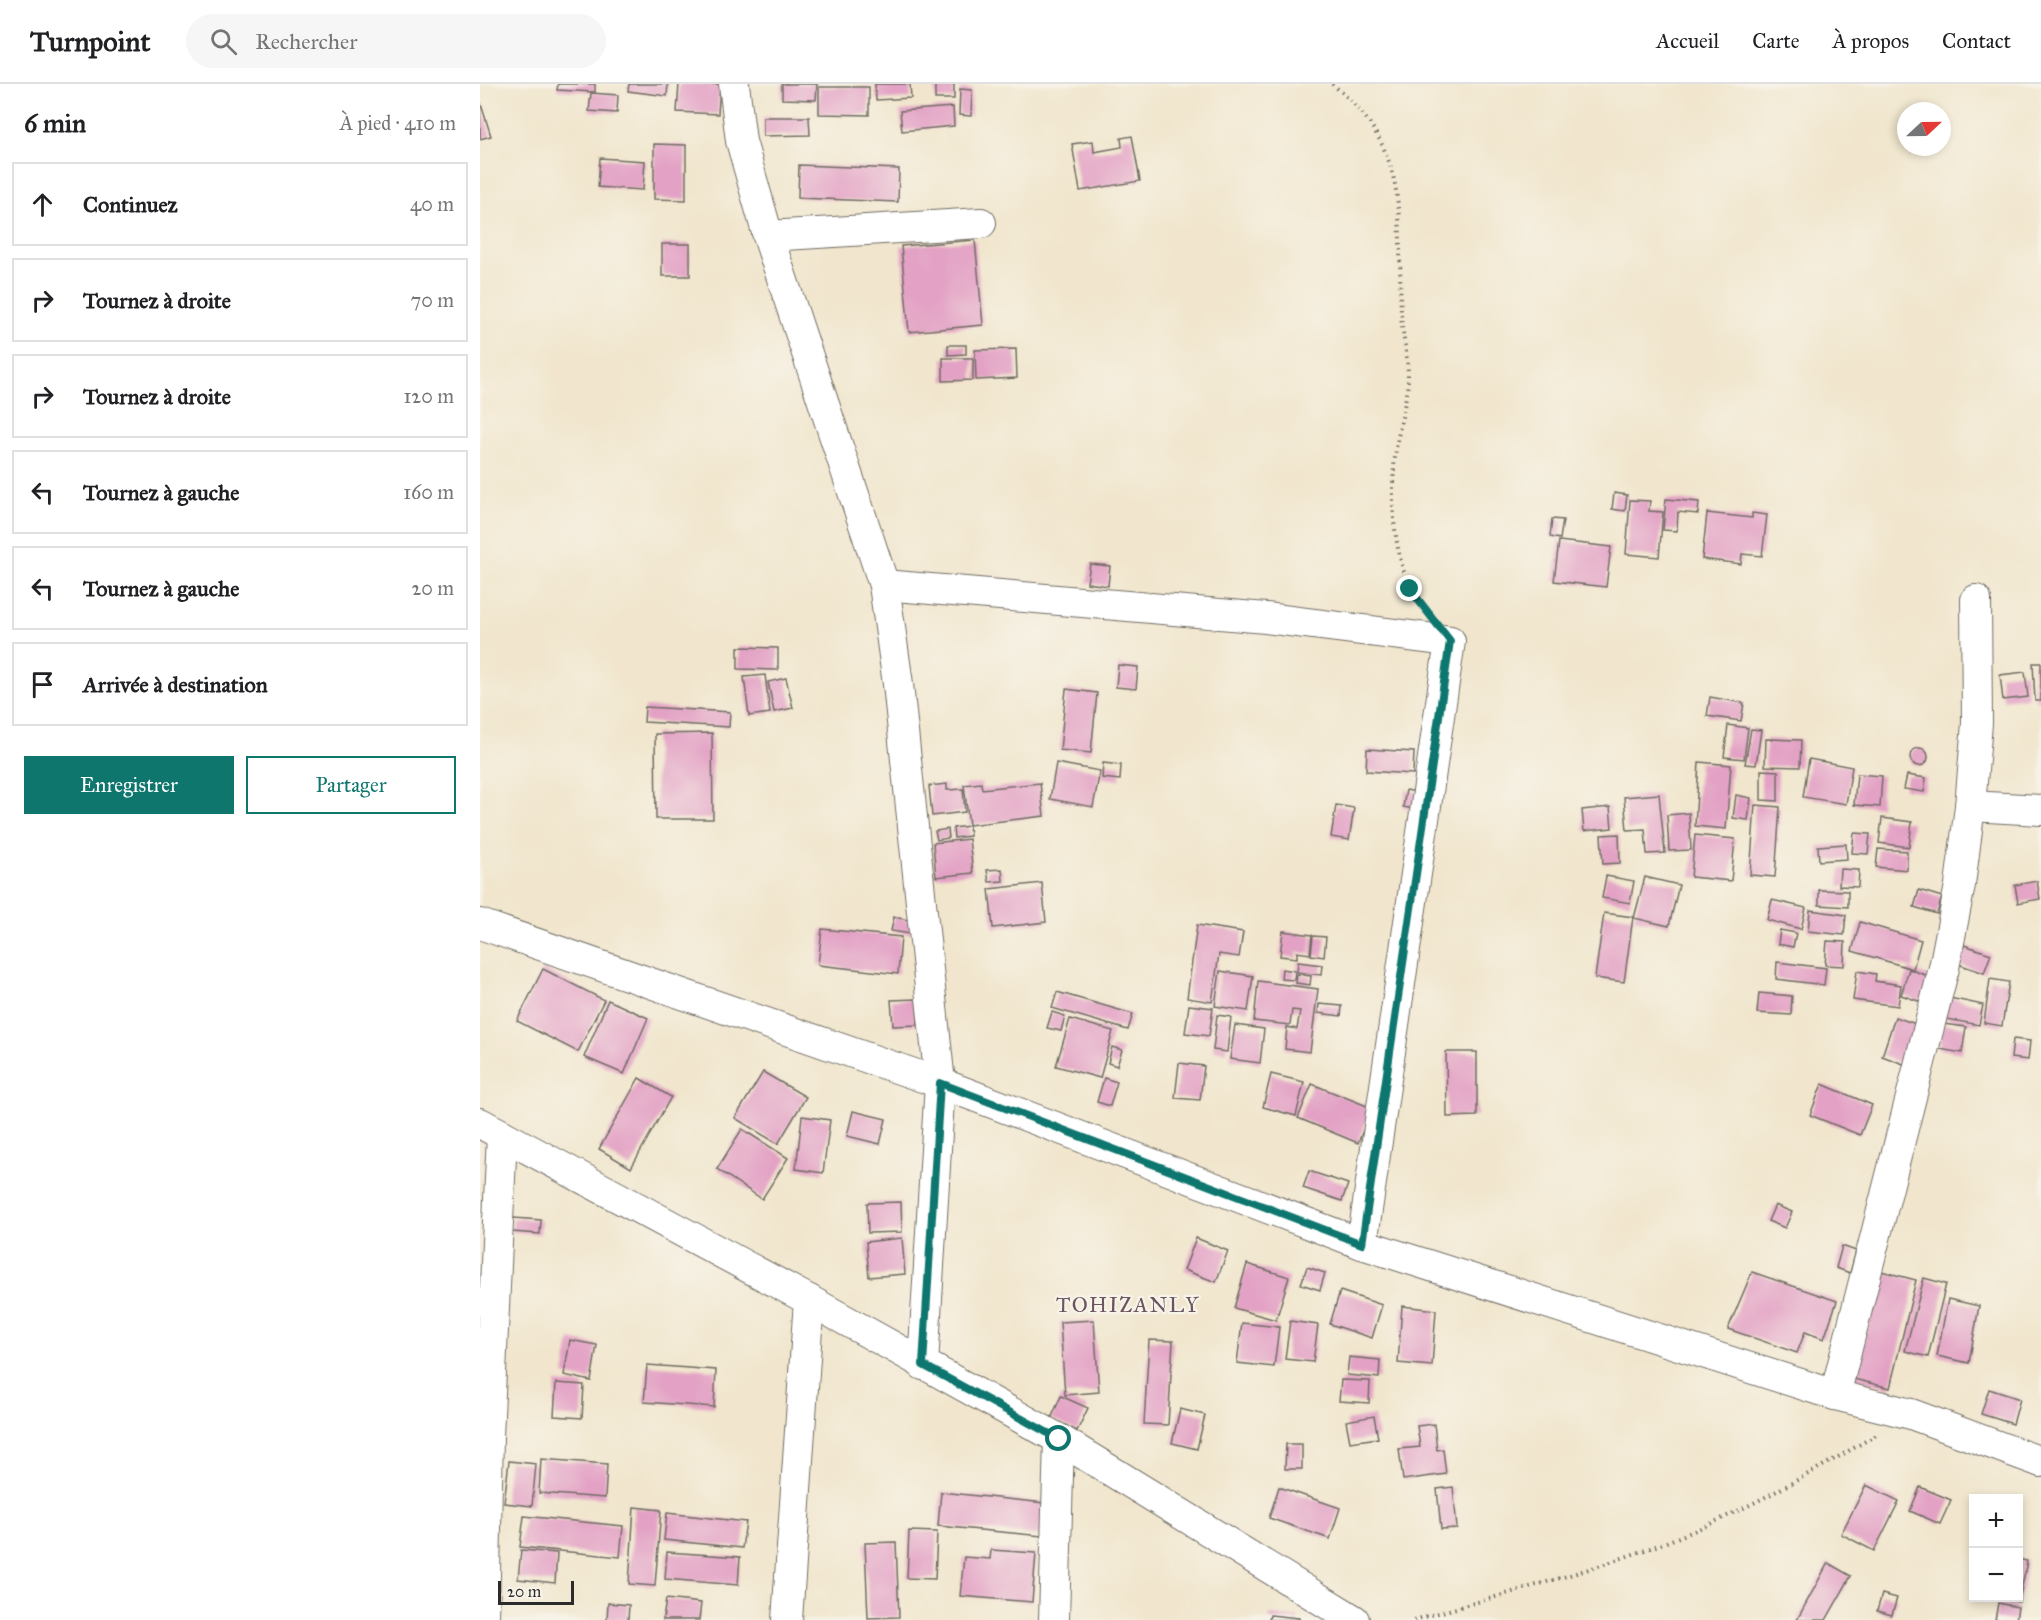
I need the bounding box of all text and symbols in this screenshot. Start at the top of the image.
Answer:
search box [186,14,606,68]
text: Turnpoint [30,24,150,59]
icon: search [207,25,240,58]
text: Rechercher [255,28,357,55]
text: Accueil [1656,28,1719,54]
text: Carte [1752,28,1800,54]
text: À propos [1833,28,1909,54]
text: Contact [1942,28,2011,54]
north arrow [1897,102,1951,156]
text: 6 min [24,107,86,139]
text: À pied · 410 m [340,111,456,135]
icon: ahead [26,188,59,221]
text: Continuez [83,191,178,218]
text: 40 m [410,192,454,216]
icon: right [26,284,59,317]
text: Tournez à droite [83,287,231,314]
text: 70 m [411,288,454,312]
icon: right [26,380,59,413]
text: Tournez à droite [83,383,231,410]
text: 120 m [403,384,454,408]
icon: left [26,476,59,509]
text: Tournez à gauche [83,479,239,506]
text: 160 m [403,480,454,504]
icon: left [26,572,59,605]
text: Tournez à gauche [83,575,239,602]
route end [1396,575,1422,601]
text: 20 m [411,576,454,600]
icon: arrive [26,668,59,701]
text: Arrivée à destination [83,671,268,698]
button: Enregistrer [24,756,234,814]
button: Partager [246,756,456,814]
district label: TOHIZANLY [1056,1292,1200,1318]
route start [1045,1425,1071,1451]
map controls [1969,1494,2023,1602]
button: + [1969,1494,2023,1548]
button: − [1969,1548,2023,1602]
scale bar [498,1578,574,1606]
text: 20 m [507,1582,541,1601]

